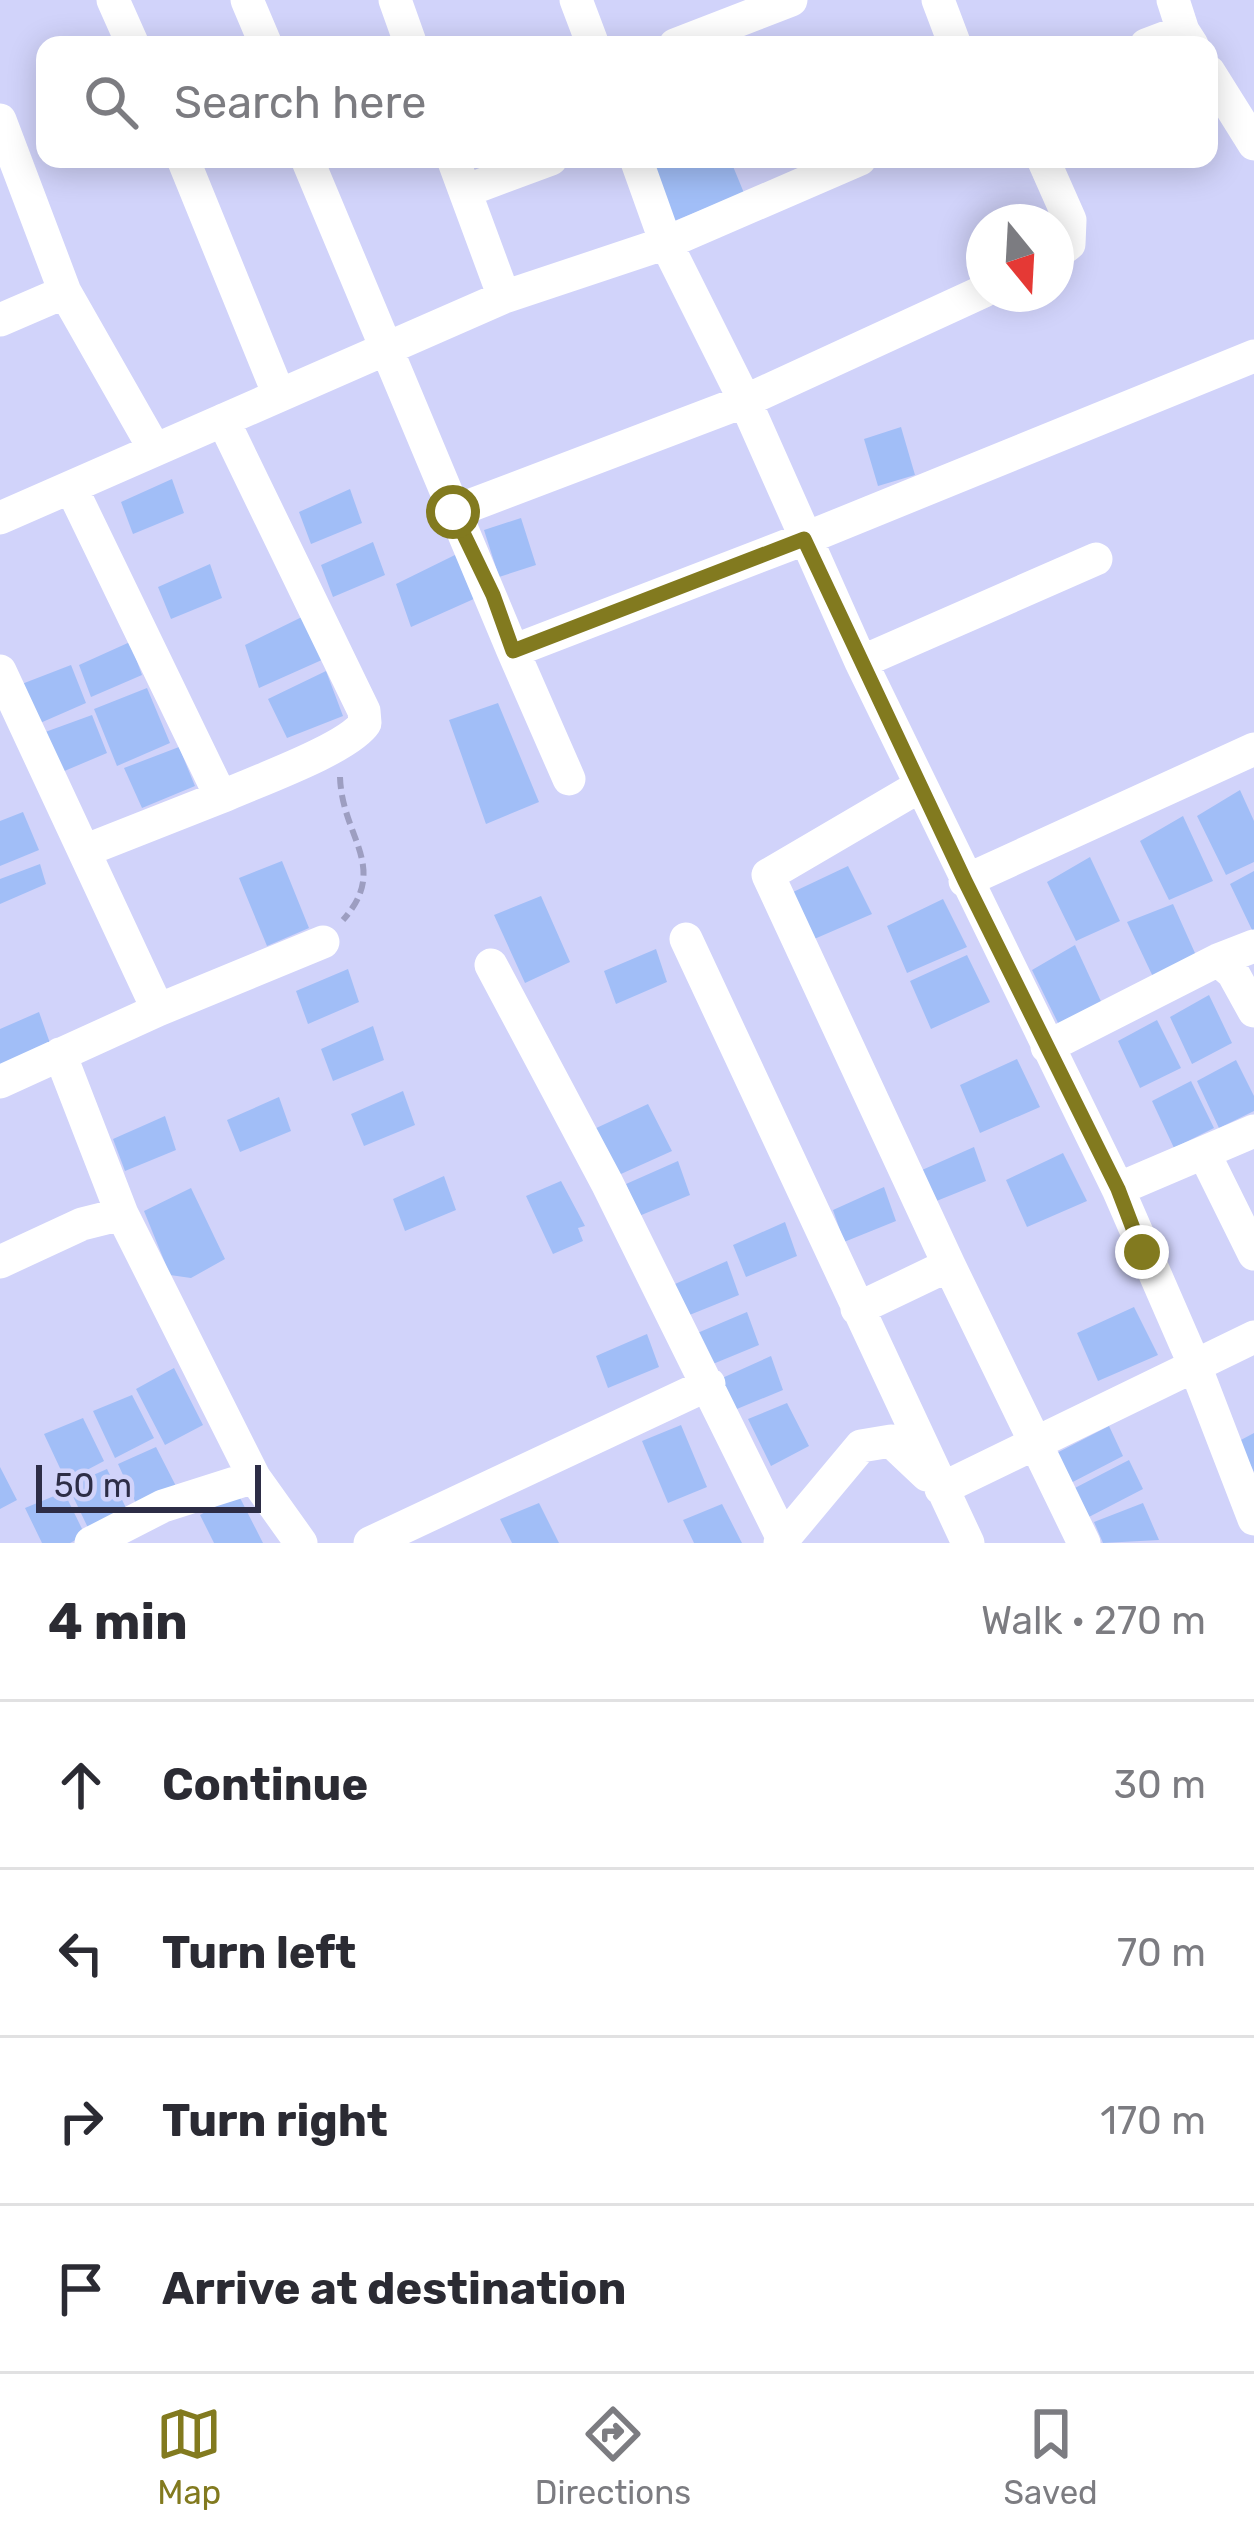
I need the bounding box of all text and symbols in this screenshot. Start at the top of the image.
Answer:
search box [36,36,1218,168]
icon: search [78,69,144,135]
text: Search here [174,76,426,129]
north arrow [966,204,1074,312]
route start [426,485,480,539]
route end [1115,1225,1169,1279]
scale bar [36,1459,261,1512]
text: 50 m [54,1466,132,1505]
text: 4 min [48,1591,188,1652]
text: Walk · 270 m [981,1598,1206,1644]
icon: ahead [48,1752,114,1818]
text: Continue [162,1758,368,1811]
text: 30 m [1114,1762,1206,1808]
icon: left [48,1920,114,1986]
text: Turn left [162,1926,356,1979]
text: 70 m [1117,1930,1206,1976]
icon: right [48,2088,114,2154]
text: Turn right [162,2094,388,2147]
text: 170 m [1100,2098,1206,2144]
icon: arrive [48,2256,114,2322]
text: Arrive at destination [162,2262,627,2315]
tab: Map [156,2401,222,2512]
tab: Directions [535,2401,691,2512]
tab: Saved [1004,2401,1098,2512]

